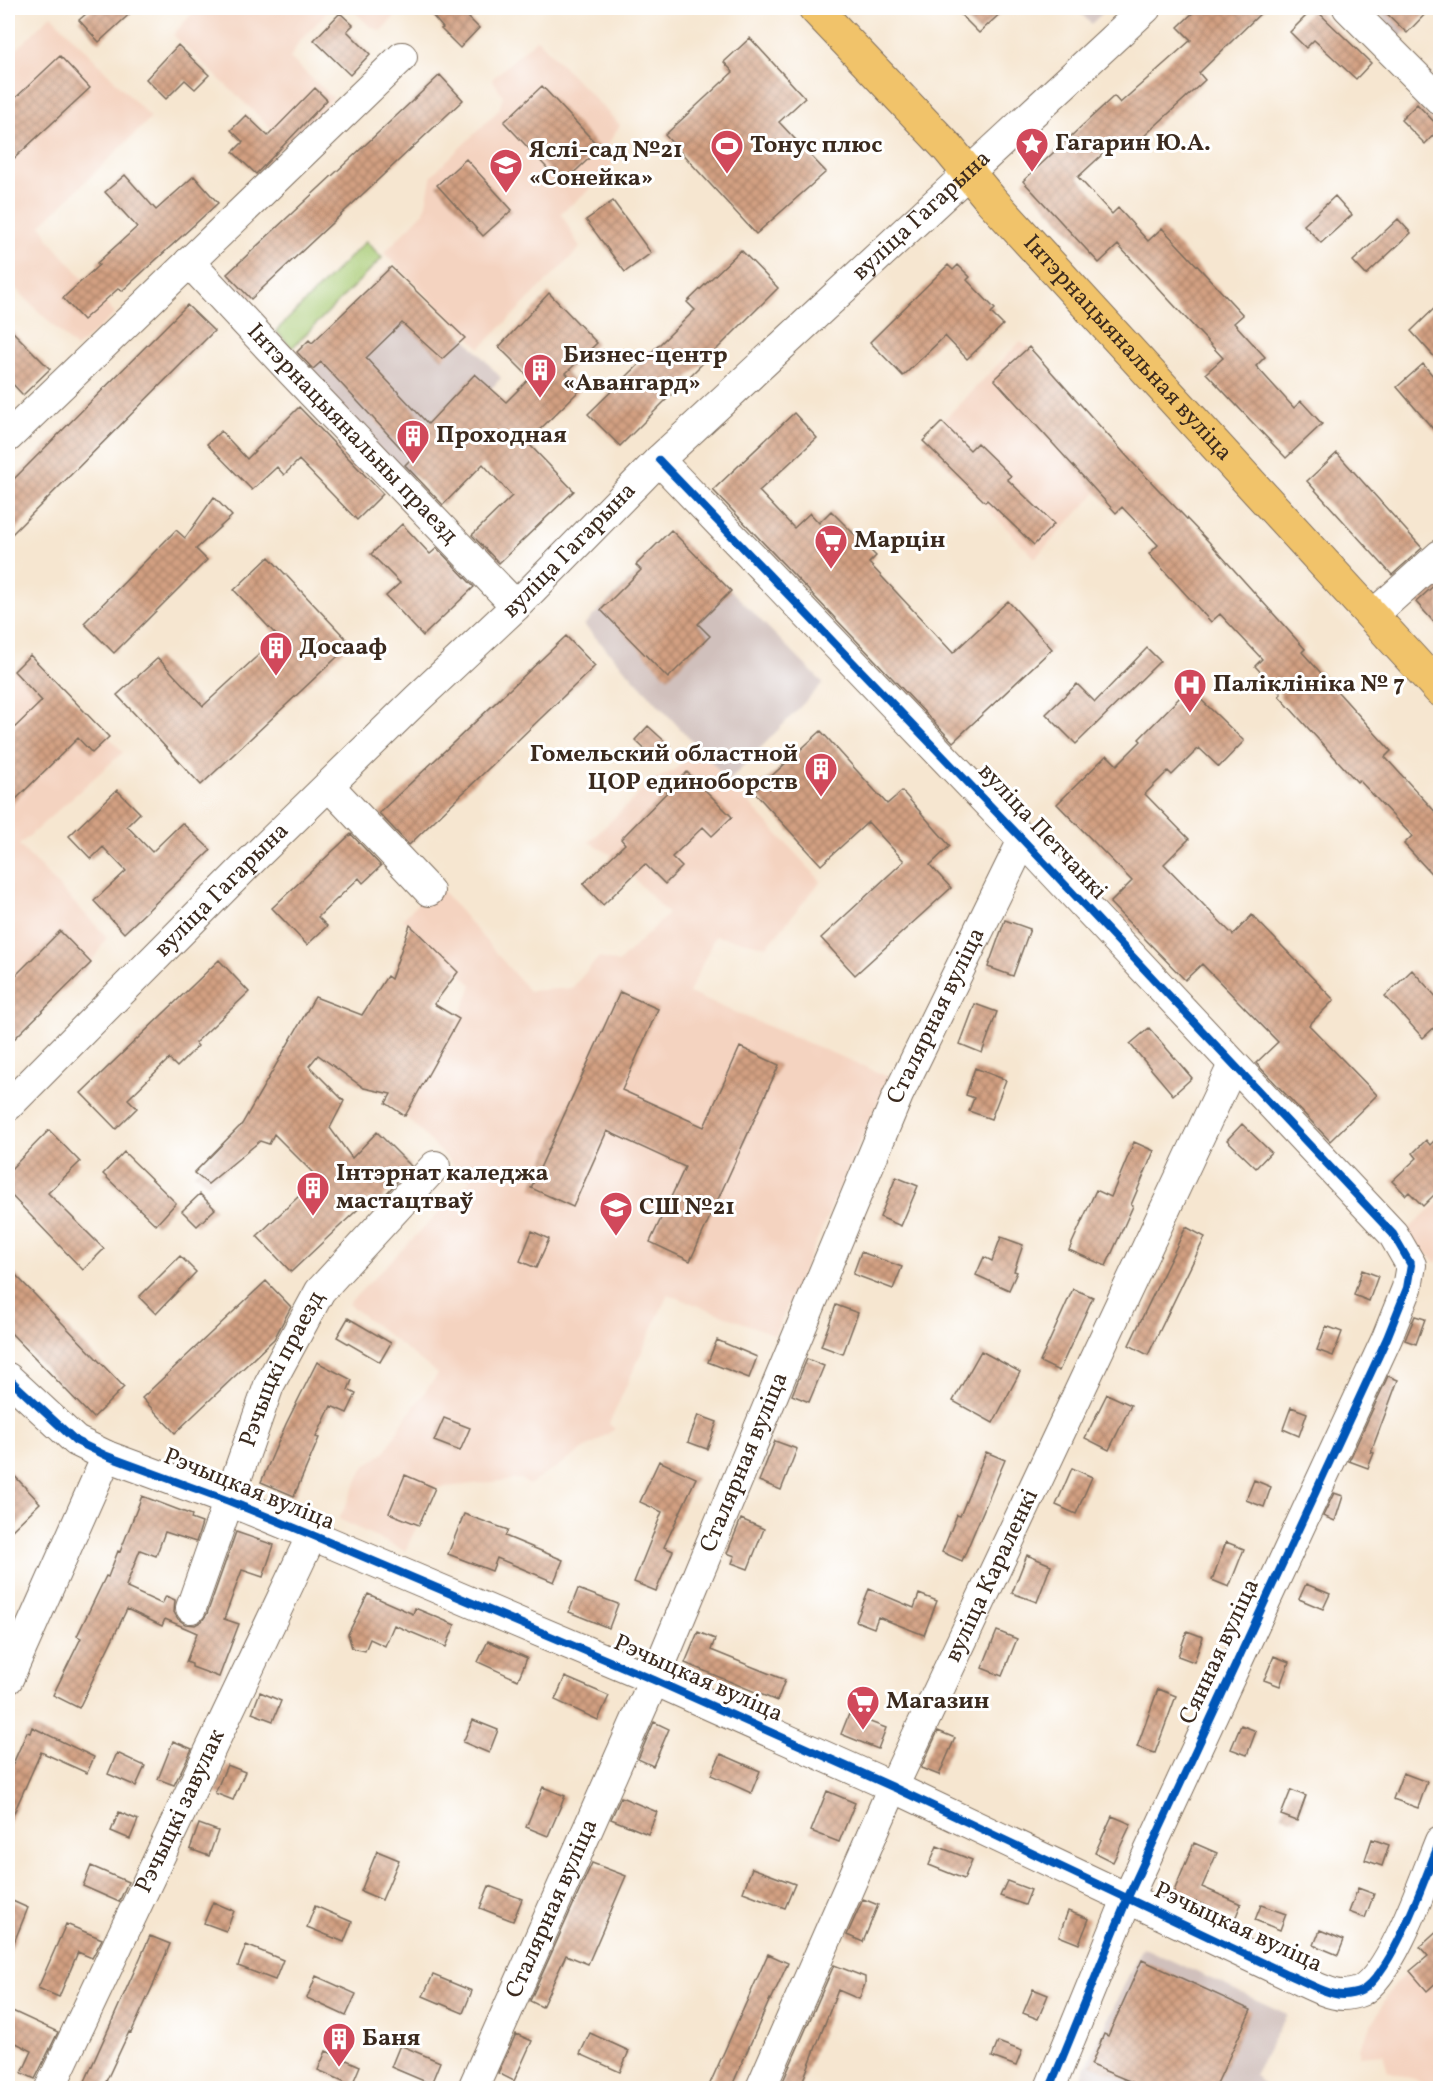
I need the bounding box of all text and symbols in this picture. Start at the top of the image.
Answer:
place icon: Гагарин Ю.А. [1014,126,1050,173]
place label: Гагарин Ю.А. [1055,127,1211,161]
sports icon: Тонус плюс [709,128,745,175]
place label: Тонус плюс [750,129,882,163]
place label: Яслі-сад №21 «Сонейка» [529,134,683,196]
street label: вуліца Гагарына [845,143,999,289]
school or university icon: Яслі-сад №21 «Сонейка» [488,147,524,194]
street label: Інтэрнацыянальная вуліца [1014,228,1240,469]
street label: Інтэрнацыянальны праезд [238,316,466,552]
place label: Бизнес-центр «Авангард» [563,339,728,401]
building icon: Бизнес-центр «Авангард» [522,352,558,399]
building icon: Проходная [395,418,431,465]
place label: Проходная [436,419,567,453]
street label: вуліца Гагарына [496,475,645,627]
supermarket icon: Марцін [813,523,849,570]
place label: Марцін [854,524,945,558]
building icon: Досааф [258,630,294,677]
place label: Досааф [299,631,387,665]
hospital icon: Паліклініка № 7 [1172,667,1208,714]
place label: Паліклініка № 7 [1213,668,1405,702]
place label: Гомельский областной ЦОР единоборств [530,738,798,800]
building icon: Гомельский областной ЦОР единоборств [803,751,839,798]
street label: вуліца Петчанкі [969,756,1115,908]
street label: вуліца Гагарына [147,815,297,966]
street label: Сталярная вуліца [879,922,994,1109]
place label: Інтэрнат каледжа мастацтваў [336,1157,549,1219]
building icon: Інтэрнат каледжа мастацтваў [295,1170,331,1217]
school or university icon: СШ №21 [598,1190,634,1237]
place label: СШ №21 [639,1191,735,1225]
street label: Рэчыцкі праезд [231,1285,334,1452]
street label: Сталярная вуліца [692,1367,798,1558]
street label: Рэчыцкая вуліца [158,1440,340,1540]
street label: вуліца Караленкі [937,1484,1048,1668]
street label: Сянная вуліца [1171,1574,1269,1730]
street label: Рэчыцкая вуліца [608,1626,788,1732]
supermarket icon: Магазин [845,1684,881,1731]
place label: Магазин [886,1685,989,1719]
street label: Рэчыцкі завулак [128,1723,235,1899]
street label: Сталярная вуліца [498,1814,607,2004]
street label: Рэчыцкая вуліца [1148,1874,1328,1982]
building icon: Баня [321,2021,357,2068]
place label: Баня [362,2022,420,2056]

